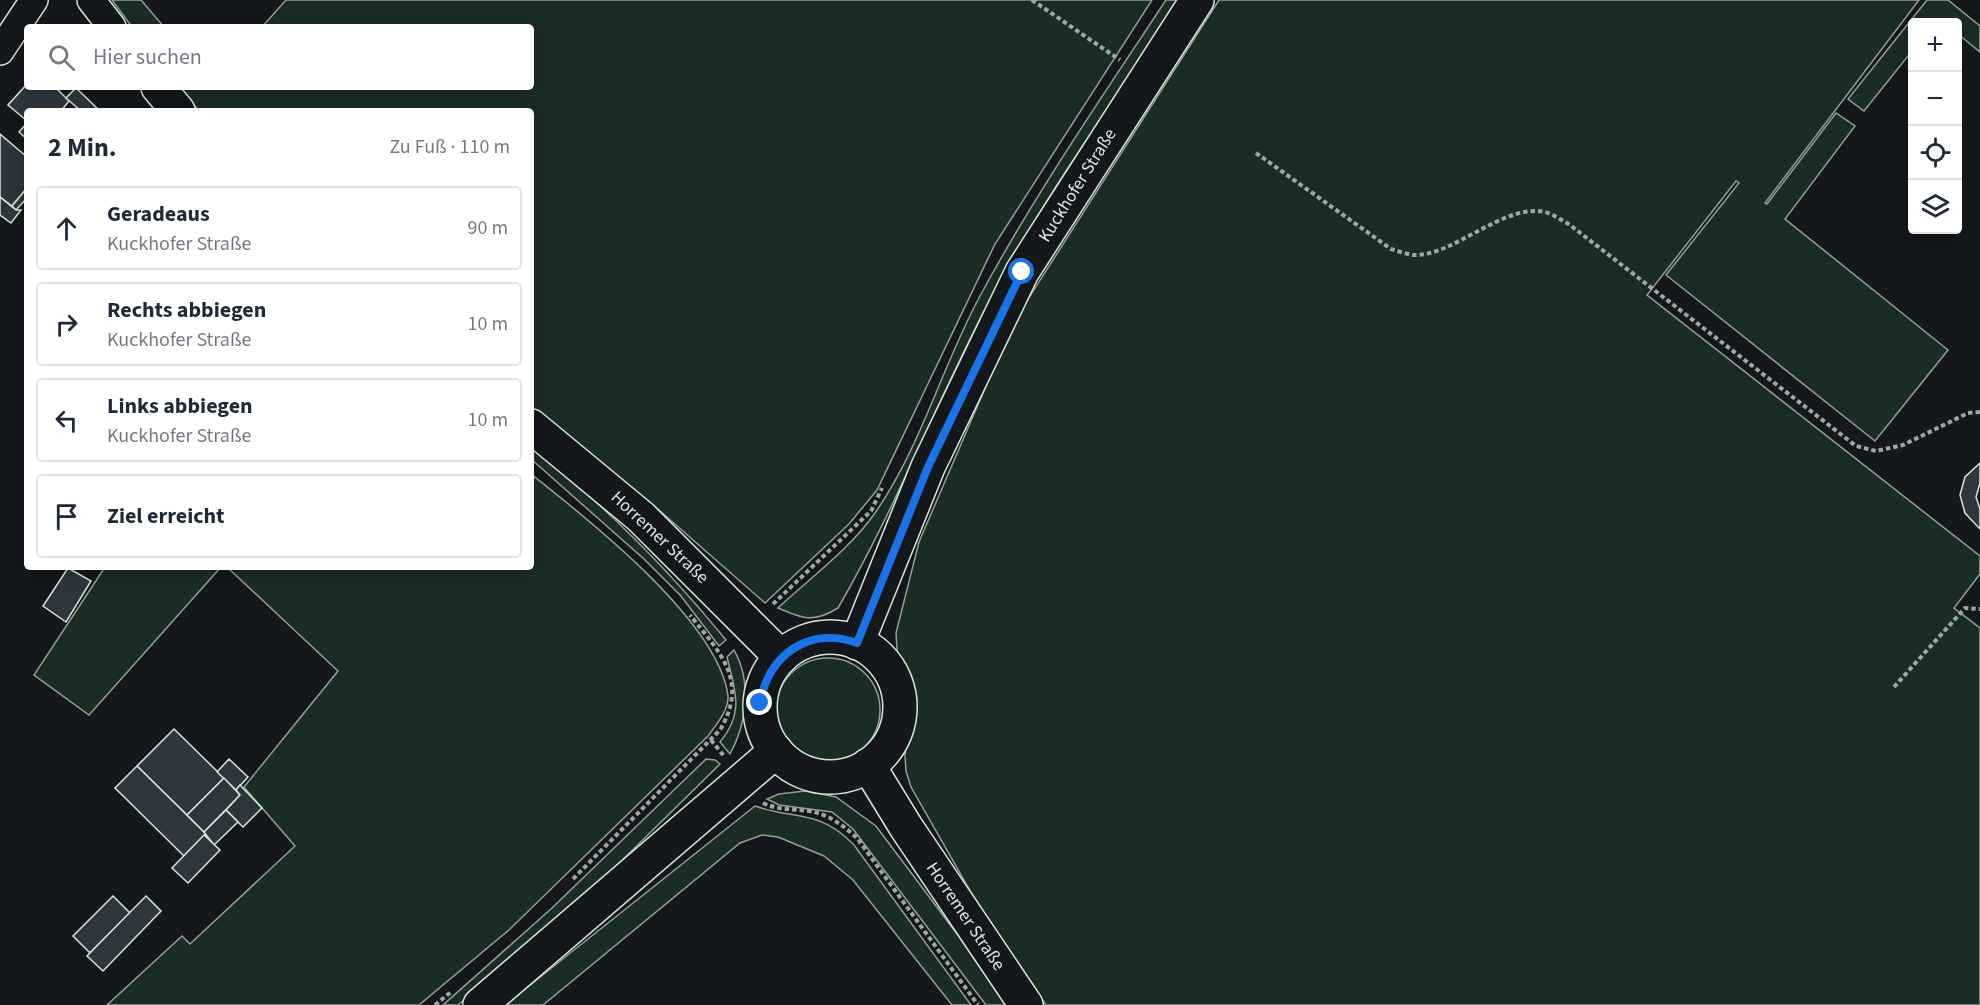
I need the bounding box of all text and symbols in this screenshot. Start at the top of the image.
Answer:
map controls [1908,18,1962,234]
button: + [1908,18,1962,72]
search box [24,24,534,90]
icon: search [45,41,78,74]
text: Hier suchen [93,41,202,73]
button: − [1908,72,1962,126]
street label: Kuckhofer Straße [1032,124,1122,247]
button: locate [1908,126,1962,180]
text: 2 Min. [48,129,117,166]
text: Zu Fuß · 110 m [389,133,510,161]
button: layers [1908,180,1962,234]
text: Geradeaus [107,198,210,230]
icon: ahead [50,212,83,245]
text: 90 m [468,214,508,242]
text: Kuckhofer Straße [107,230,251,258]
route start [1008,258,1034,284]
text: Rechts abbiegen [107,294,266,326]
icon: right [50,308,83,341]
text: 10 m [468,310,508,338]
text: Kuckhofer Straße [107,326,251,354]
text: Links abbiegen [107,390,253,422]
icon: left [50,404,83,437]
text: 10 m [468,406,508,434]
text: Kuckhofer Straße [107,422,251,450]
street label: Horremer Straße [605,485,714,589]
icon: arrive [50,500,83,533]
text: Ziel erreicht [107,500,225,532]
route end [746,689,772,715]
street label: Horremer Straße [920,857,1011,976]

